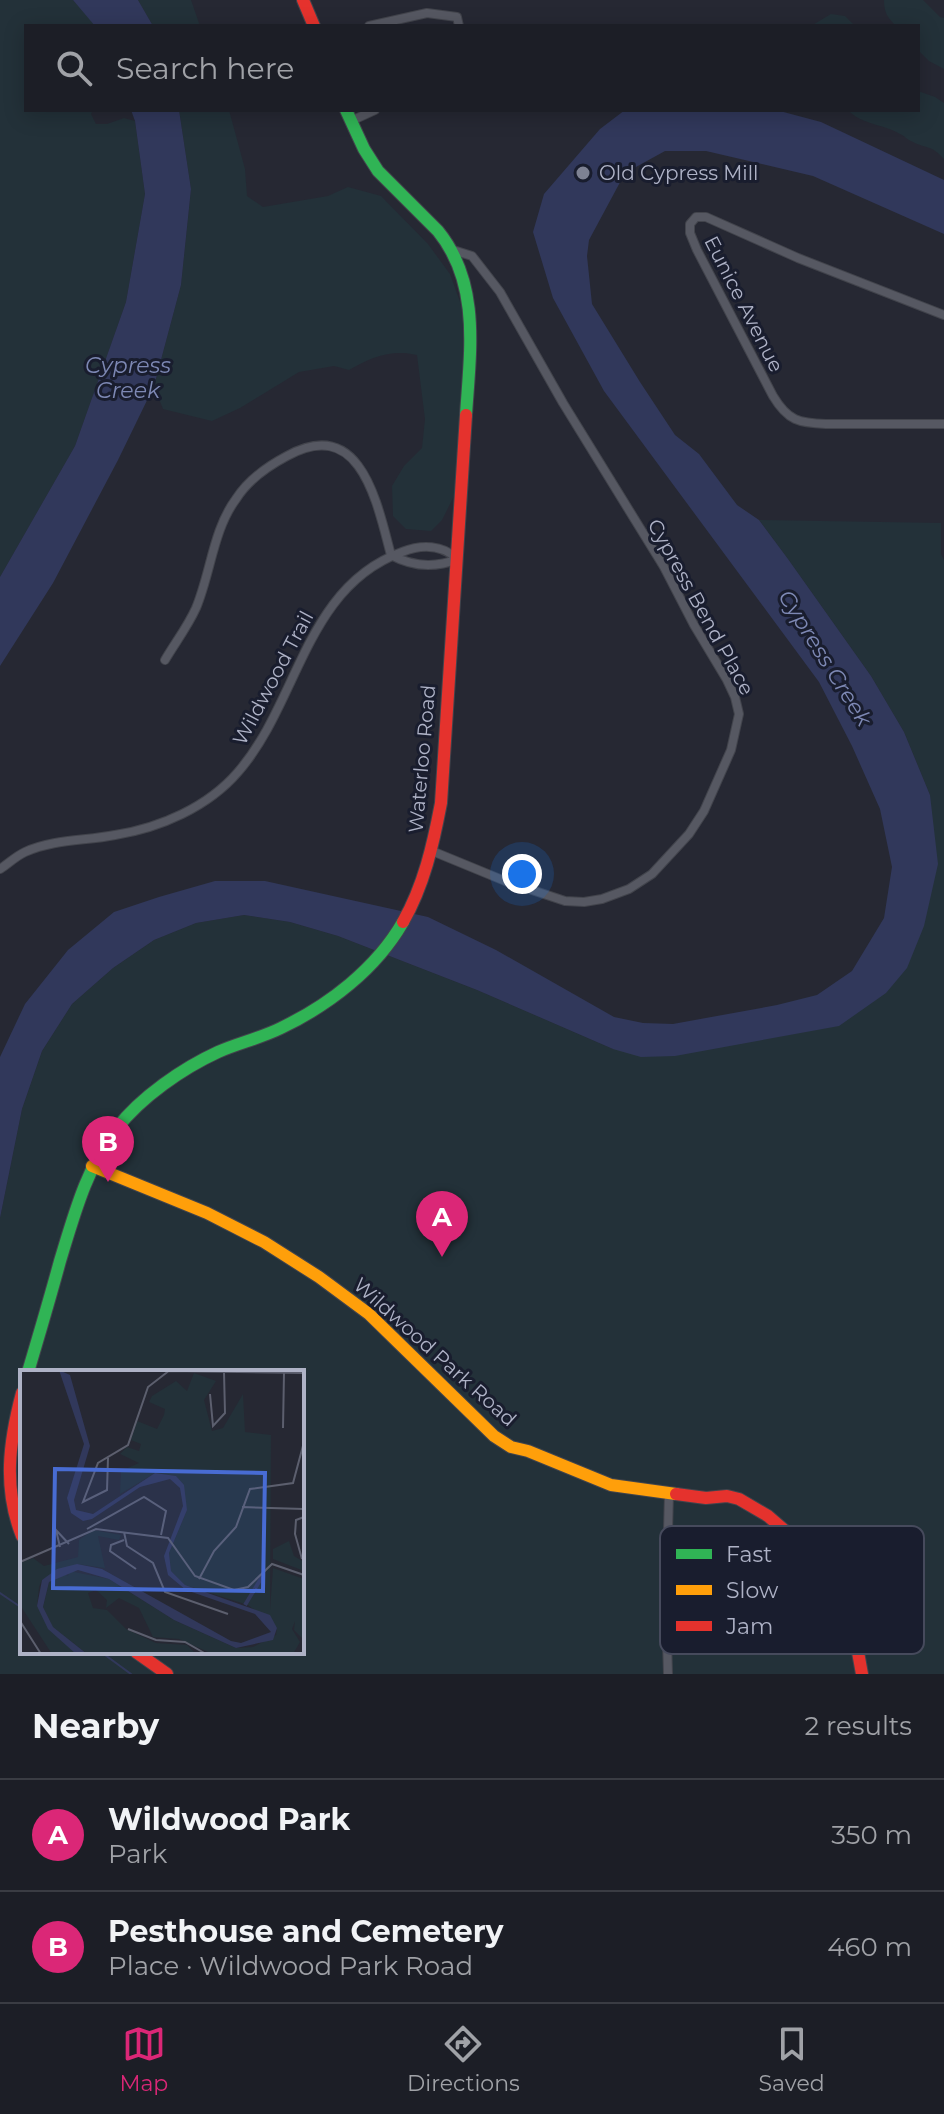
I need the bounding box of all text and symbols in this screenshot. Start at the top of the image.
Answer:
search box [24,24,920,112]
icon: search [52,46,96,90]
text: Search here [116,50,294,87]
place label: Old Cypress Mill [599,161,758,185]
marker: Old Cypress Mill [574,164,592,182]
street label: Eunice Avenue [699,232,789,376]
water label: Cypress Creek [85,352,171,404]
street label: Cypress Bend Place [643,515,759,699]
water label: Cypress Creek [772,585,878,732]
street label: Wildwood Trail [228,607,318,749]
street label: Waterloo Road [404,684,440,834]
your location [502,854,542,894]
pin: B [82,1116,134,1182]
pin: A [416,1191,468,1257]
street label: Wildwood Park Road [349,1273,521,1431]
inset map [20,1370,304,1654]
legend [660,1526,924,1654]
text: Fast [726,1541,772,1568]
text: Slow [726,1577,779,1604]
text: Jam [725,1613,773,1640]
text: Nearby [32,1705,159,1747]
text: 2 results [804,1710,912,1742]
text: Wildwood Park [108,1801,350,1838]
text: A [48,1819,68,1851]
text: 350 m [831,1819,912,1851]
text: Park [108,1838,167,1870]
text: Pesthouse and Cemetery [108,1913,504,1950]
text: B [48,1931,68,1963]
text: 460 m [827,1931,912,1963]
text: Place · Wildwood Park Road [108,1950,473,1982]
tab: Map [119,2022,168,2097]
tab: Directions [407,2022,520,2097]
tab: Saved [759,2022,825,2097]

